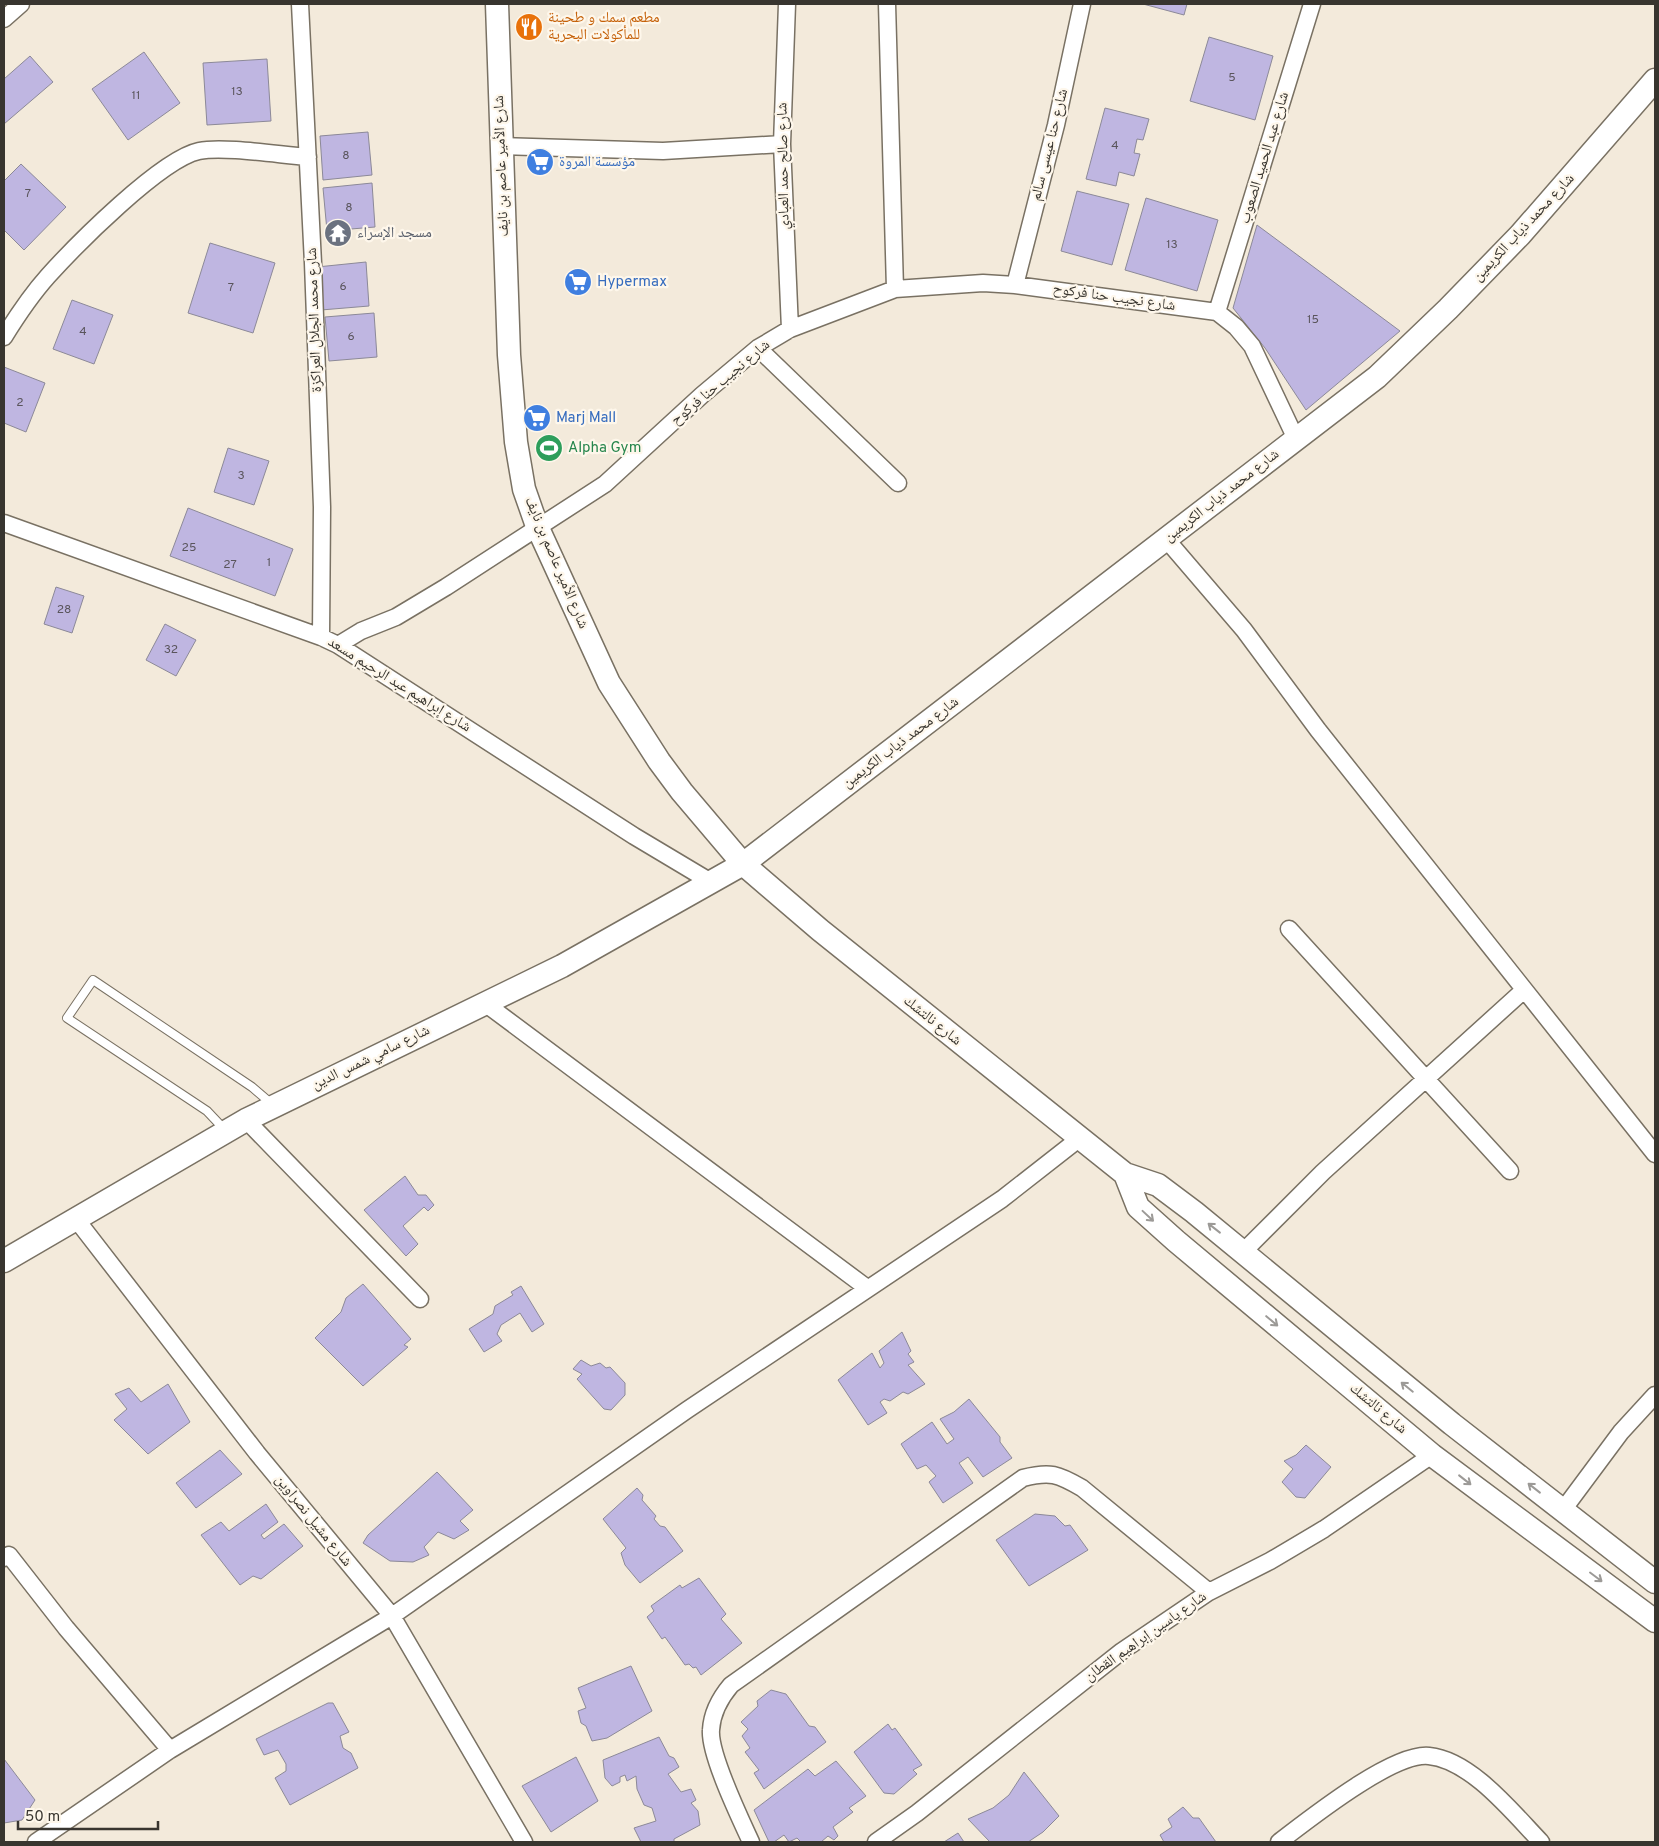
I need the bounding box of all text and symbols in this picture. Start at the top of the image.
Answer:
place label: مطعم سمك و طحينة للمأكولات البحرية [548,9,660,45]
restaurant icon: مطعم سمك و طحينة للمأكولات البحرية [514,12,544,42]
house number: 5 [1228,70,1236,86]
house number: 13 [231,84,243,100]
street label: شارع حنا عيسى سالم [1027,87,1073,203]
house number: 11 [132,88,140,104]
street label: شارع عبد الحميد الصعوب [1236,90,1294,226]
street label: شارع الأمير عاصم بن نايف [490,95,514,237]
street label: شارع صالح حمد العبادي [773,102,795,230]
house number: 4 [1111,138,1119,154]
supermarket icon: مؤسسة المروة [525,147,555,177]
house number: 8 [342,148,350,164]
place label: مؤسسة المروة [559,153,635,172]
street label: شارع محمد ذياب الكريمين [1469,170,1579,286]
house number: 7 [25,186,31,202]
house number: 8 [345,200,353,216]
temple icon: مسجد الإسراء [323,218,353,248]
place label: مسجد الإسراء [357,224,432,243]
house number: 13 [1166,237,1178,253]
street label: شارع محمد الجلال العراكزة [303,247,327,393]
supermarket icon: Hypermax [563,267,593,297]
place label: Hypermax [597,273,667,292]
house number: 6 [339,279,347,295]
house number: 7 [228,280,234,296]
street label: شارع نجيب حنا فركوح [1051,280,1177,316]
house number: 15 [1307,312,1319,328]
house number: 4 [79,324,87,340]
house number: 6 [347,329,355,345]
street label: شارع نجيب حنا فركوح [668,336,775,430]
house number: 2 [16,395,24,411]
supermarket icon: Marj Mall [522,403,552,433]
place label: Marj Mall [556,409,616,428]
sports icon: Alpha Gym [534,433,564,463]
place label: Alpha Gym [568,439,641,458]
street label: شارع محمد ذياب الكريمين [1161,445,1284,547]
house number: 3 [237,468,245,484]
street label: شارع الأمير عاصم بن نايف [520,494,592,632]
house number: 25 [182,540,196,556]
house number: 1 [267,555,271,571]
house number: 27 [223,557,237,573]
house number: 28 [57,602,71,618]
street label: شارع إبراهيم عبد الرحيم مسعد [324,633,474,737]
house number: 32 [164,642,178,658]
street label: شارع محمد ذياب الكريمين [839,693,963,793]
street label: شارع نالتشك [899,992,965,1050]
street label: شارع سامي شمس الدين [309,1021,434,1096]
one-way arrow [1142,1210,1155,1222]
one-way arrow [1208,1222,1221,1233]
one-way arrow [1266,1315,1279,1326]
street label: شارع نالتشك [1345,1379,1411,1439]
one-way arrow [1400,1381,1413,1392]
street label: شارع مشيل نصراوين [270,1471,356,1571]
one-way arrow [1458,1475,1472,1485]
one-way arrow [1528,1482,1541,1493]
one-way arrow [1589,1571,1602,1582]
street label: شارع ياسين إبراهيم القطان [1081,1588,1211,1686]
scale bar [18,1798,158,1830]
text: 50 m [25,1808,60,1827]

